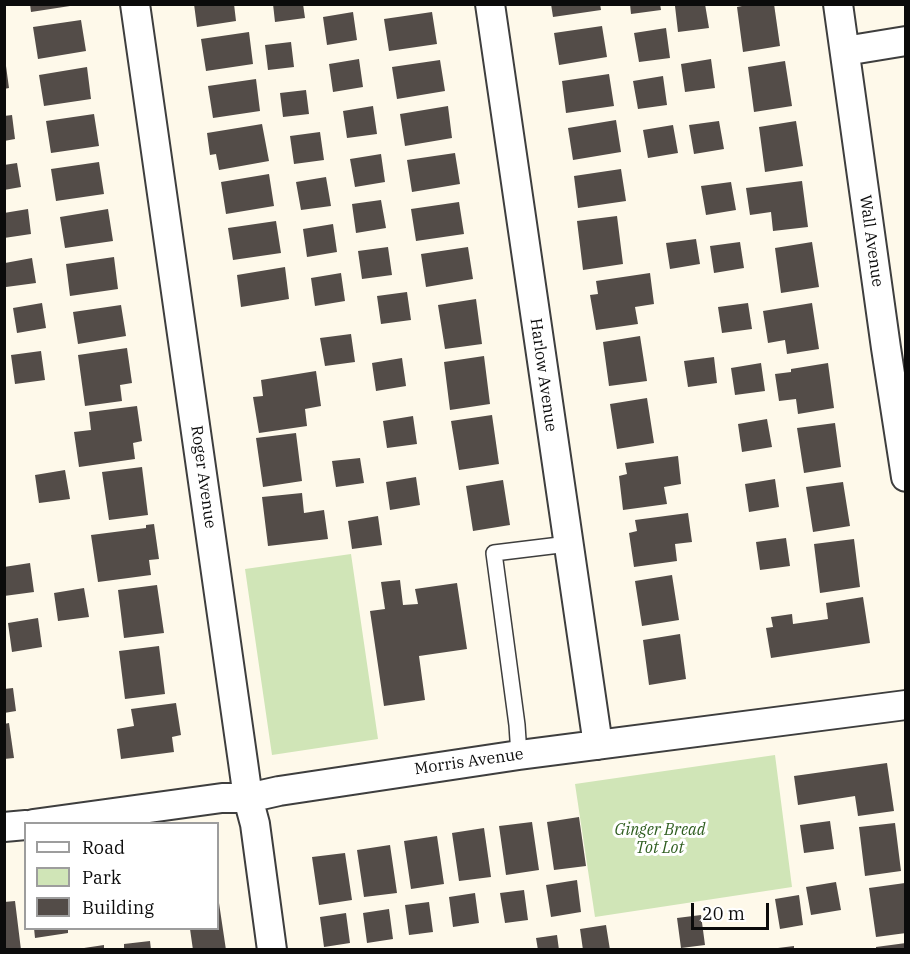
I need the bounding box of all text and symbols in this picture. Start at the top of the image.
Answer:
street label: Wall Avenue [855,194,887,288]
street label: Harlow Avenue [526,317,560,433]
street label: Roger Avenue [186,424,220,530]
street label: Morris Avenue [413,745,525,779]
park label: Ginger Bread Tot Lot [615,820,705,858]
legend [24,822,219,930]
text: Road [82,836,125,859]
text: Park [82,866,121,889]
scale bar [694,891,772,929]
text: Building [82,896,154,919]
text: 20 m [702,902,745,925]

